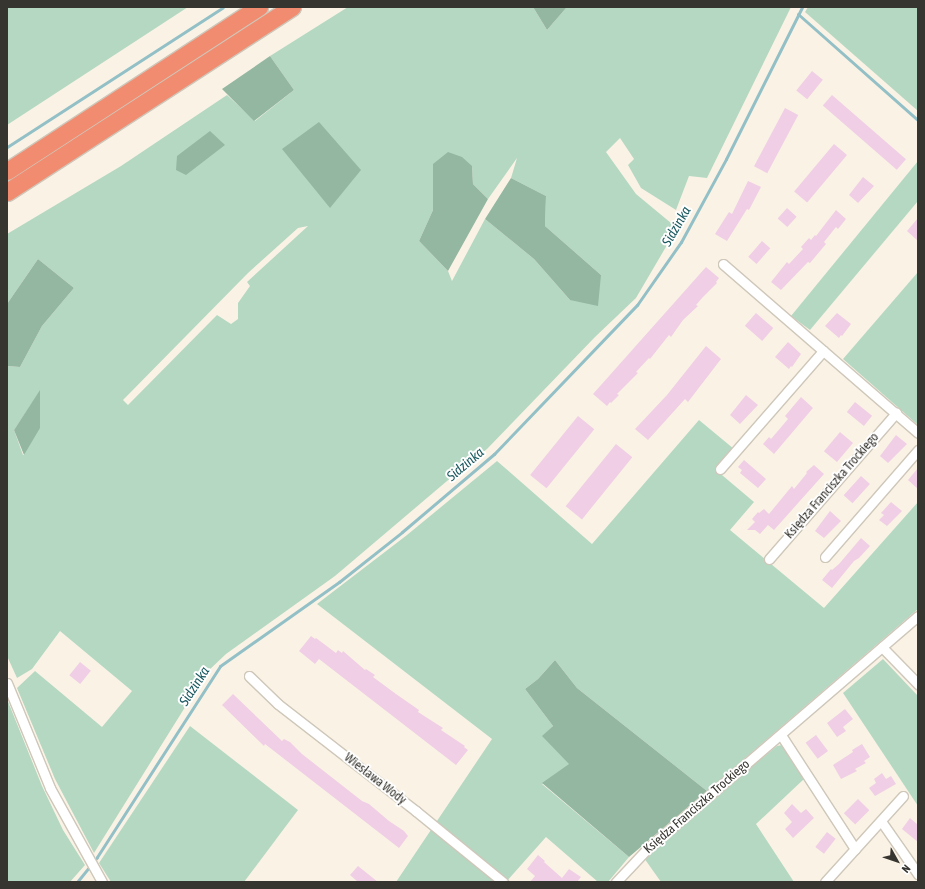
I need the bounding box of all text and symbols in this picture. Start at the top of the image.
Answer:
water label: Sidzinka [658,203,694,249]
street label: Księdza Franciszka Trockiego [782,430,882,542]
water label: Sidzinka [443,444,487,484]
water label: Sidzinka [175,663,213,709]
street label: Wiesława Wody [341,750,409,808]
street label: Księdza Franciszka Trockiego [641,757,753,857]
north arrow [877,841,917,881]
text: N [900,862,913,875]

